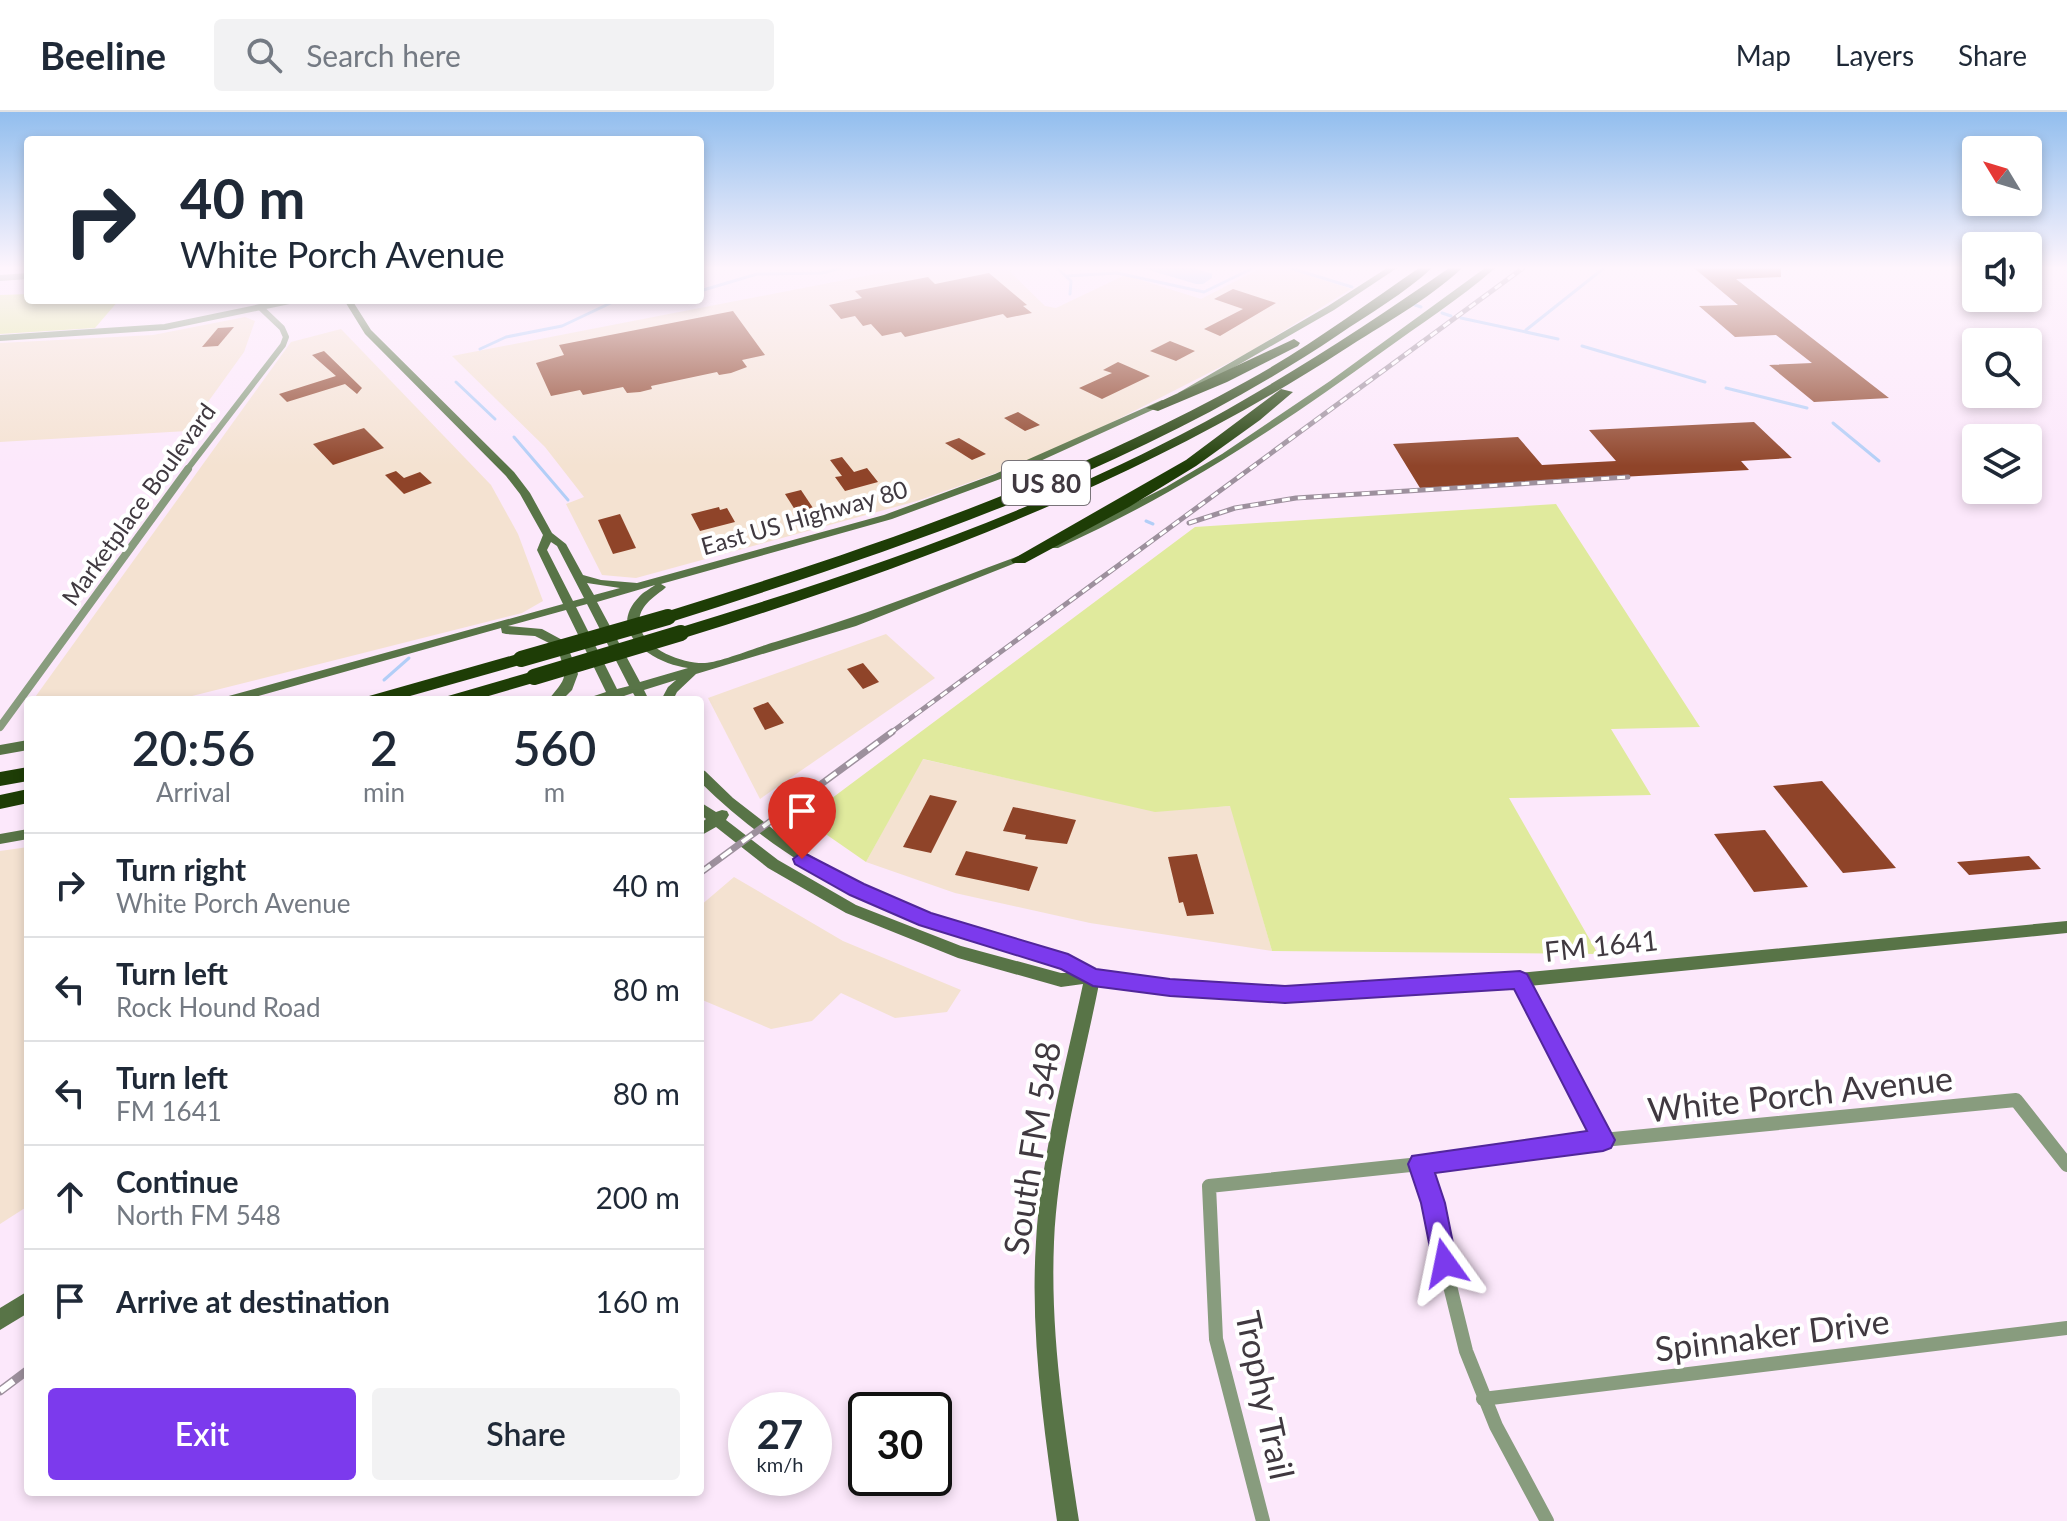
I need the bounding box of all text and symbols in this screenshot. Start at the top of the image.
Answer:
search box [214,19,774,91]
text: Beeline [40,32,166,78]
icon: search [242,33,286,77]
text: Search here [306,37,461,73]
text: Map [1736,38,1791,72]
text: Layers [1835,38,1914,72]
text: Share [1958,38,2027,72]
north arrow [1962,136,2042,216]
map controls [1962,136,2042,504]
text: 40 m [180,164,305,231]
icon: right [48,168,152,272]
text: White Porch Avenue [180,232,505,276]
button: sound [1962,232,2042,312]
button: search [1962,328,2042,408]
street label: Marketplace Boulevard [55,397,221,611]
button: layers [1962,424,2042,504]
road number: US 80 [1002,461,1090,505]
street label: East US Highway 80 [697,474,911,560]
text: 20:56 [132,719,255,776]
text: 2 [370,719,398,776]
text: 560 [513,719,596,776]
text: Arrival [156,776,231,808]
text: min [363,776,405,808]
text: m [544,776,565,808]
pin [768,777,836,859]
icon: arrive [780,789,824,833]
text: Turn right [116,851,246,887]
icon: right [48,863,92,907]
text: 40 m [613,867,680,903]
text: White Porch Avenue [116,887,351,919]
street label: FM 1641 [1543,922,1659,968]
text: Turn left [116,955,228,991]
icon: left [48,967,92,1011]
text: 80 m [613,971,680,1007]
text: Rock Hound Road [116,991,321,1023]
street label: South FM 548 [994,1039,1068,1257]
street label: White Porch Avenue [1645,1057,1955,1129]
text: Turn left [116,1059,228,1095]
icon: left [48,1071,92,1115]
text: 80 m [613,1075,680,1111]
text: FM 1641 [116,1095,222,1127]
text: Continue [116,1163,239,1199]
icon: ahead [48,1175,92,1219]
text: 200 m [595,1179,680,1215]
text: North FM 548 [116,1199,281,1231]
position arrow [1403,1221,1487,1305]
icon: arrive [48,1279,92,1323]
text: Arrive at destination [116,1283,390,1319]
text: 160 m [595,1283,680,1319]
street label: Spinnaker Drive [1652,1299,1892,1369]
street label: Trophy Trail [1228,1307,1304,1483]
button: Exit [48,1388,356,1480]
button: Share [372,1388,680,1480]
speed limit sign: 30 [848,1392,952,1496]
text: 27 [757,1410,803,1458]
text: km/h [757,1452,803,1476]

